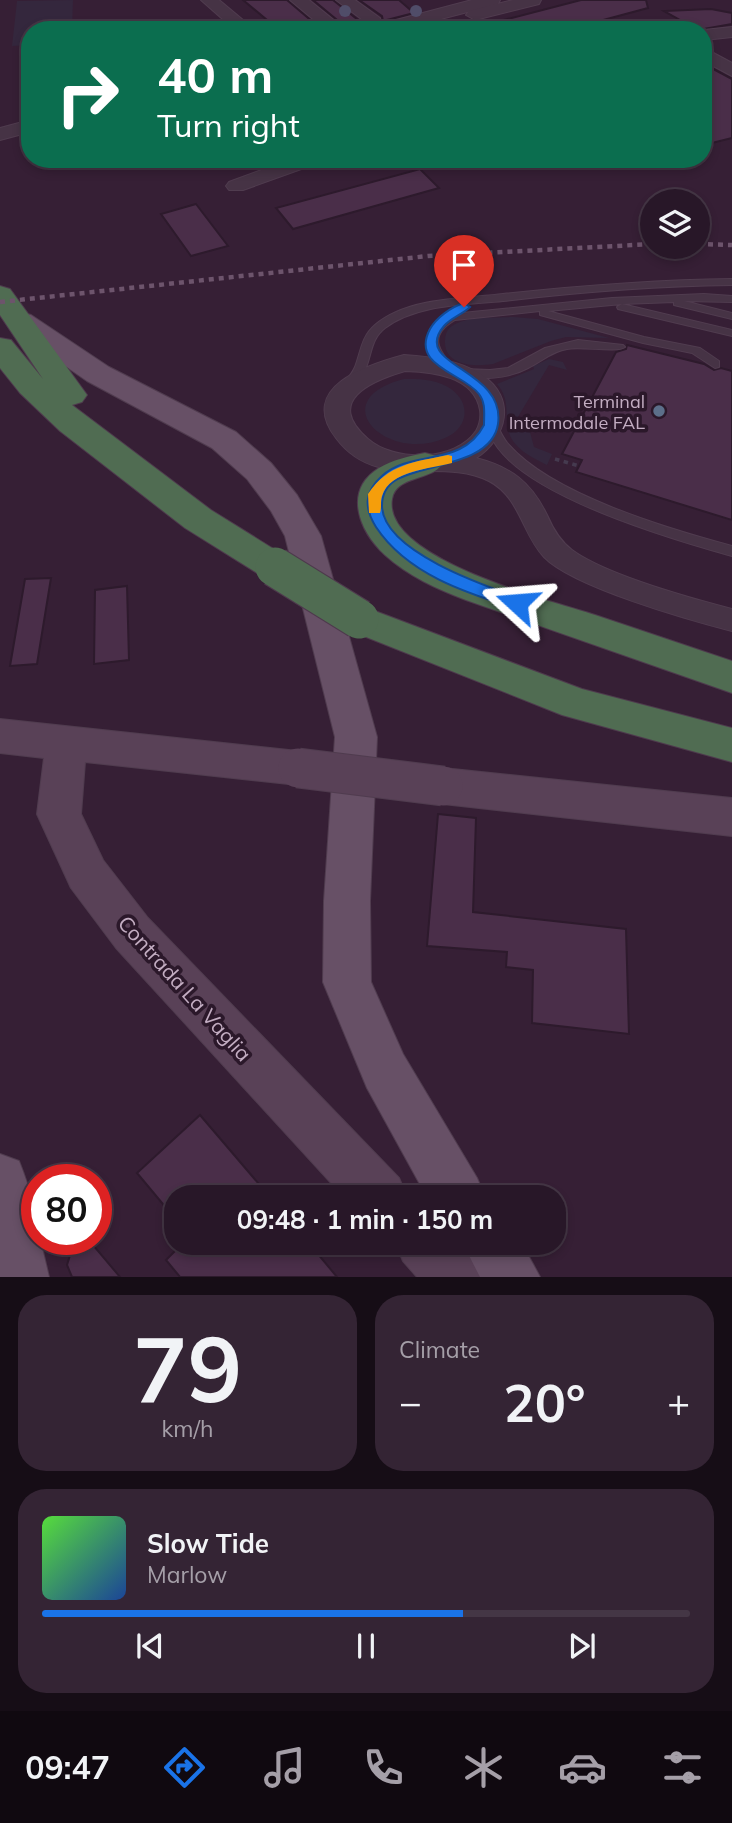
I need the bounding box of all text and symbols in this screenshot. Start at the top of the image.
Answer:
text: 40 m [157,44,273,105]
icon: right [42,49,133,140]
text: Turn right [157,105,300,145]
map controls [640,189,710,259]
button: layers [640,189,710,259]
pin [434,235,494,307]
icon: arrive [445,246,483,284]
place label: Terminal Intermodale FAL [509,390,645,434]
marker: Terminal Intermodale FAL [651,403,667,419]
position arrow [480,566,554,640]
street label: Contrada La Vaglia [113,910,257,1066]
speed limit sign: 80 [21,1164,112,1255]
text: 09:48 · 1 min · 150 m [237,1203,493,1236]
text: 79 [133,1311,242,1425]
text: Climate [399,1335,480,1364]
text: 20° [503,1370,586,1435]
text: − [399,1378,422,1426]
text: + [667,1378,690,1426]
text: km/h [161,1414,214,1443]
text: Slow Tide [147,1527,269,1560]
text: Marlow [147,1560,227,1589]
icon: previous [131,1627,169,1665]
icon: pause [347,1627,385,1665]
icon: next [563,1627,601,1665]
icon: directions [160,1743,209,1792]
icon: music [260,1743,309,1792]
icon: phone [359,1743,408,1792]
icon: climate [459,1743,508,1792]
icon: car [558,1743,607,1792]
icon: filters [658,1743,707,1792]
text: 09:47 [25,1747,110,1787]

